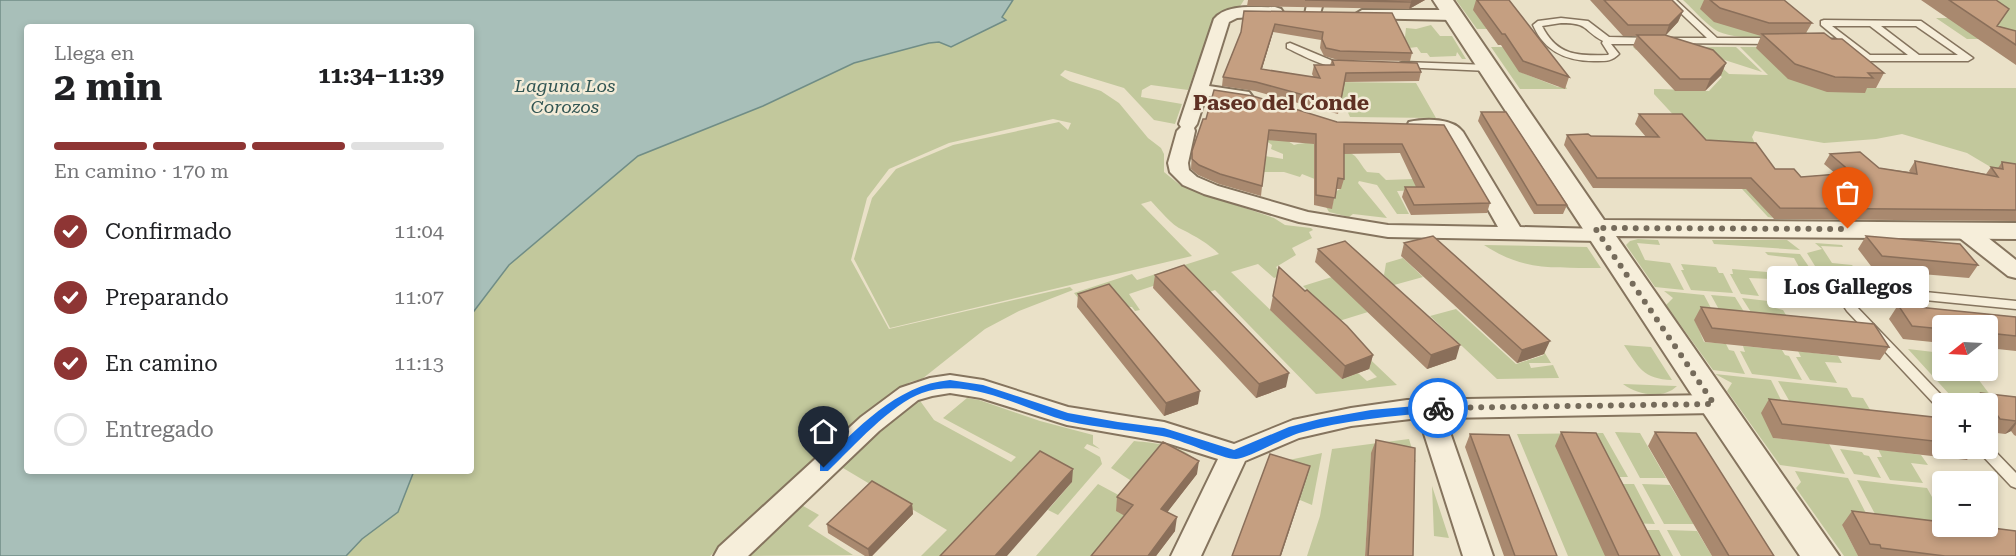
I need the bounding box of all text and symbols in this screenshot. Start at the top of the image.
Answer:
text: Llega en [54,41,134,65]
text: 11:34–11:39 [318,63,444,88]
text: 2 min [54,64,162,110]
water label: Laguna Los Corozos [514,75,615,117]
district label: Paseo del Conde [1193,91,1369,115]
text: En camino · 170 m [54,159,229,183]
pin [1822,167,1873,229]
icon: bag [1831,176,1864,209]
icon: check [54,215,87,248]
text: Confirmado [105,219,232,244]
text: 11:04 [394,219,444,243]
callout: Los Gallegos [1767,265,1929,307]
text: Los Gallegos [1784,275,1912,299]
icon: check [54,281,87,314]
text: Preparando [105,285,229,310]
text: 11:07 [394,285,444,309]
north arrow [1932,315,1998,381]
map controls [1932,315,1998,537]
icon: check [54,347,87,380]
text: En camino [105,351,218,376]
text: 11:13 [394,351,444,375]
courier [1408,378,1468,438]
icon: bike [1422,392,1455,425]
button: + [1932,393,1998,459]
pin [798,406,849,468]
icon: home [807,415,840,448]
text: Entregado [105,417,214,442]
button: − [1932,471,1998,537]

